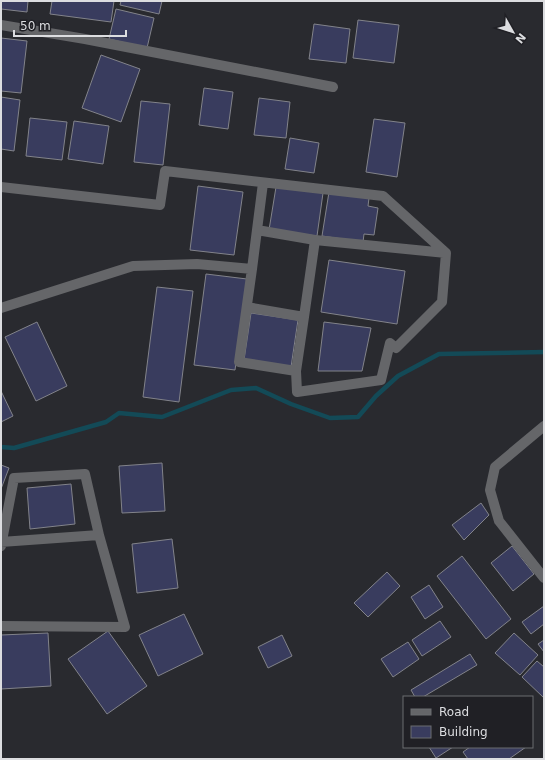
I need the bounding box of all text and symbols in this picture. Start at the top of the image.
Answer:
scale bar [14,12,126,38]
north arrow [493,12,533,52]
text: 50 m [20,19,51,33]
text: N [512,30,528,46]
legend [403,696,533,748]
text: Road [439,705,469,719]
text: Building [439,725,488,739]

